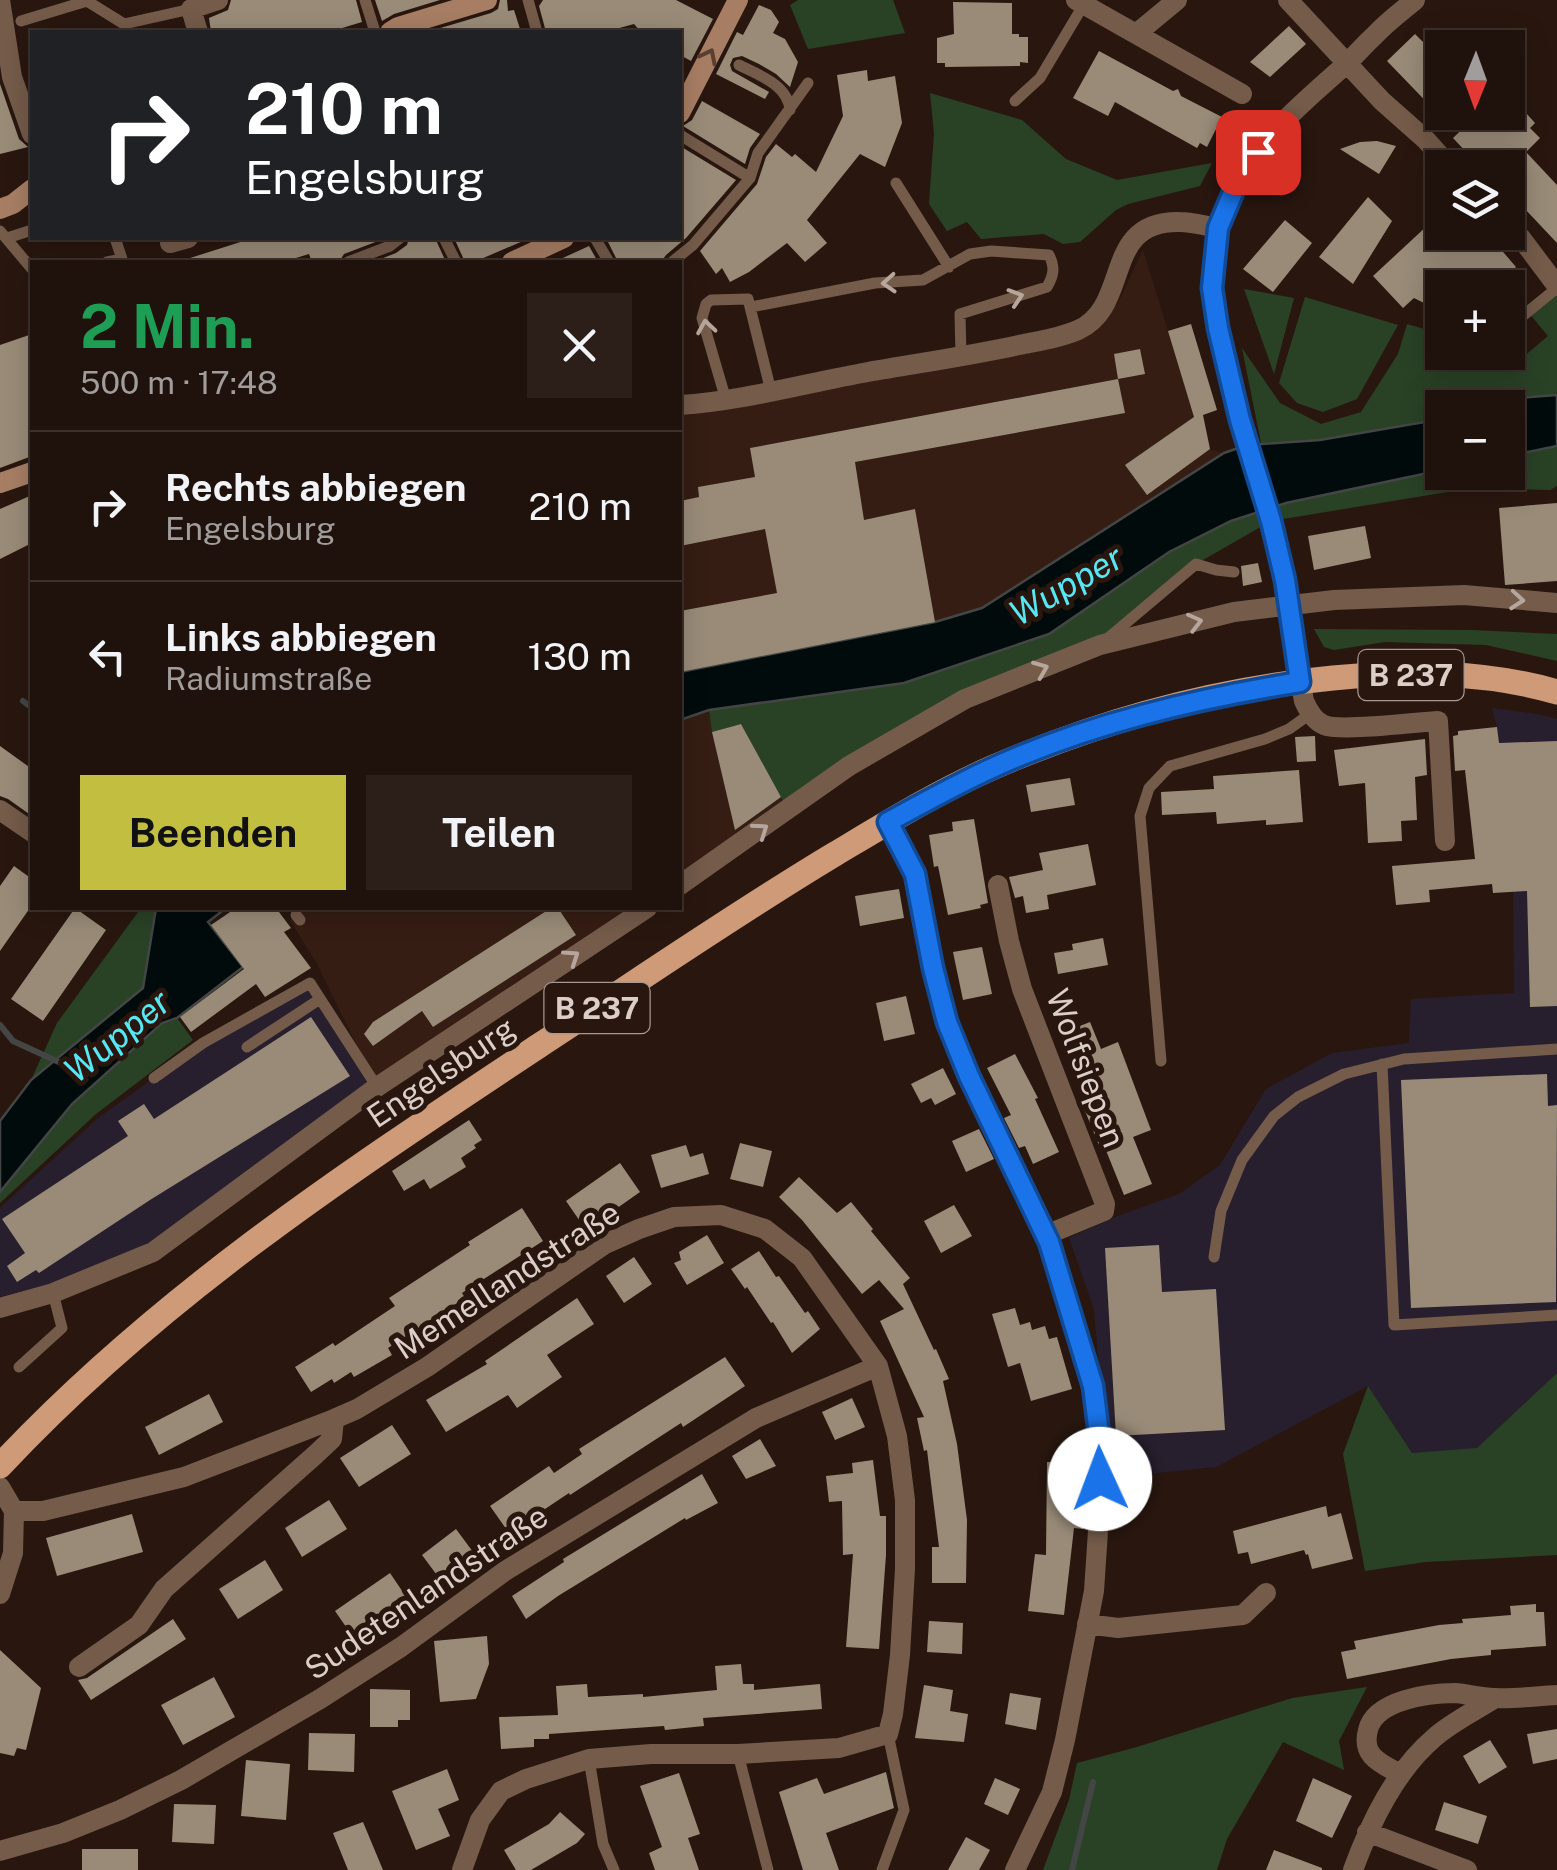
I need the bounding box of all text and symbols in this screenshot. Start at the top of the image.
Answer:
north arrow [1425,30,1525,130]
map controls [1425,30,1525,490]
one-way arrow [697,49,716,67]
text: 210 m [245,67,443,150]
icon: right [80,70,210,200]
pin [1216,110,1301,195]
icon: arrive [1231,125,1286,180]
button: layers [1425,150,1525,250]
text: Engelsburg [245,151,485,204]
button: + [1425,270,1525,370]
one-way arrow [881,271,897,293]
one-way arrow [1007,288,1024,309]
text: 2 Min. [80,291,255,362]
button: close [527,293,632,398]
one-way arrow [696,319,717,335]
text: 500 m · 17:48 [80,364,278,401]
button: − [1425,390,1525,490]
text: Rechts abbiegen [165,465,467,510]
icon: right [80,479,135,534]
text: 210 m [529,484,632,529]
text: Engelsburg [165,510,336,547]
water label: Wupper [1002,536,1131,634]
one-way arrow [1510,588,1526,610]
one-way arrow [1186,612,1203,633]
text: Links abbiegen [165,615,437,660]
icon: left [80,629,135,684]
text: 130 m [527,634,632,679]
road number: B 237 [1358,650,1464,700]
text: Radiumstraße [165,660,372,697]
one-way arrow [1031,660,1049,680]
button: Beenden [80,775,346,890]
button: Teilen [366,775,632,890]
one-way arrow [749,824,768,842]
one-way arrow [562,951,580,970]
water label: Wupper [56,980,179,1091]
road number: B 237 [544,983,650,1033]
street label: Wolfsiepen [1039,984,1133,1152]
street label: Engelsburg [360,1009,522,1135]
street label: Memellandstraße [387,1193,627,1367]
position arrow [1048,1427,1152,1531]
street label: Sudetenlandstraße [298,1497,554,1687]

